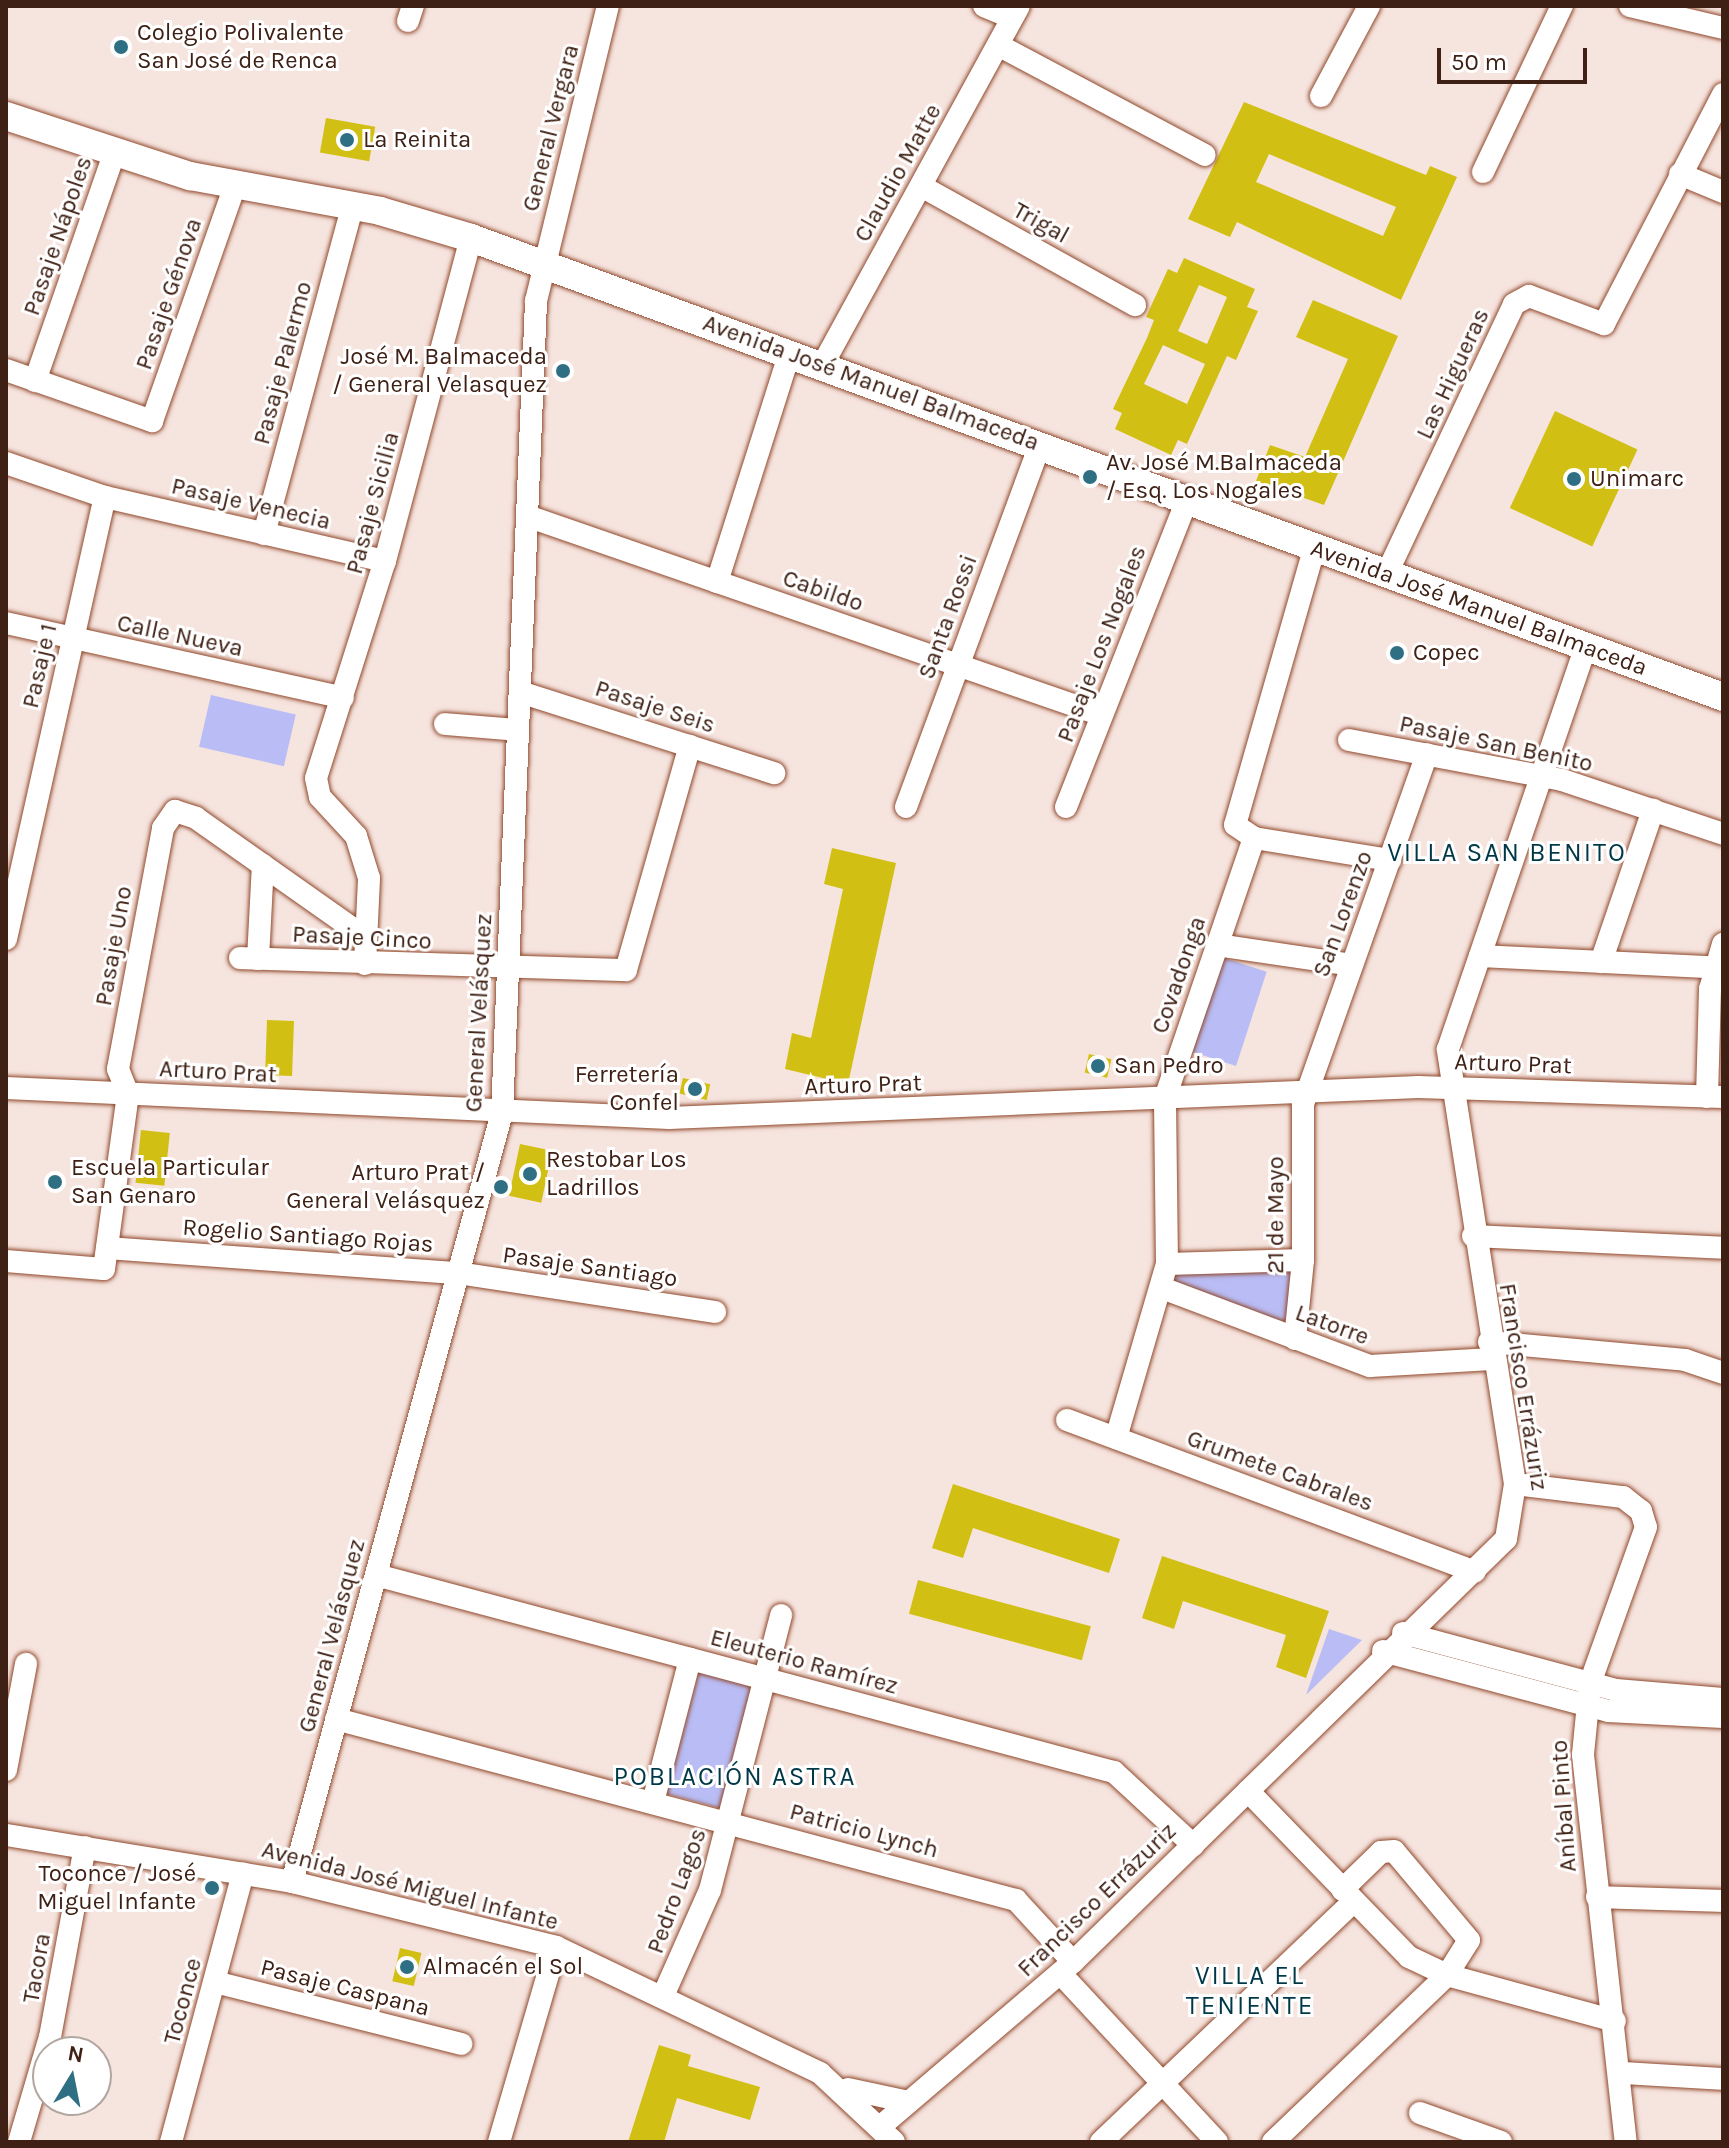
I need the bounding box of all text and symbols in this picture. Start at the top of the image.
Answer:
place label: Colegio Polivalente San José de Renca [137,19,344,75]
scale bar [1441,32,1591,82]
marker: Colegio Polivalente San José de Renca [112,38,130,56]
street label: General Vergara [516,42,586,214]
text: 50 m [1451,48,1507,76]
street label: Claudio Matte [848,99,948,247]
place label: La Reinita [363,126,471,154]
marker: La Reinita [338,131,356,149]
street label: Pasaje Nápoles [17,153,99,319]
street label: Trigal [1008,196,1074,250]
street label: Pasaje Génova [130,214,208,374]
street label: Pasaje Palermo [247,278,319,448]
street label: Las Higueras [1410,304,1496,444]
street label: Avenida José Manuel Balmaceda [699,309,1043,457]
place label: José M. Balmaceda / General Velasquez [332,343,547,399]
marker: José M. Balmaceda / General Velasquez [554,362,572,380]
street label: Pasaje Sicilia [340,429,406,577]
place label: Av. José M.Balmaceda / Esq. Los Nogales [1106,449,1342,505]
place label: Unimarc [1590,465,1684,493]
marker: Av. José M.Balmaceda / Esq. Los Nogales [1081,468,1099,486]
marker: Unimarc [1565,470,1583,488]
street label: Pasaje Venecia [169,472,333,536]
street label: Avenida José Manuel Balmaceda [1307,534,1651,682]
street label: Pasaje Los Nogales [1051,542,1153,746]
street label: Santa Rossi [912,551,984,683]
street label: Cabildo [779,564,867,618]
street label: Calle Nueva [114,609,246,663]
street label: Pasaje 1 [16,621,64,711]
place label: Copec [1413,639,1480,667]
marker: Copec [1388,644,1406,662]
street label: Pasaje Seis [591,674,719,740]
street label: Pasaje San Benito [1397,709,1595,779]
district label: VILLA SAN BENITO [1387,837,1627,869]
street label: San Lorenzo [1307,847,1379,981]
street label: Pasaje Uno [89,884,139,1008]
street label: General Velásquez [459,913,499,1113]
street label: Covadonga [1146,913,1212,1037]
street label: Pasaje Cinco [291,920,433,956]
street label: Arturo Prat [1454,1048,1572,1080]
place label: San Pedro [1114,1052,1224,1080]
street label: Arturo Prat [158,1055,278,1089]
marker: San Pedro [1089,1057,1107,1075]
place label: Ferretería Confel [575,1061,679,1117]
street label: Arturo Prat [804,1069,922,1101]
marker: Ferretería Confel [686,1080,704,1098]
place label: Restobar Los Ladrillos [546,1146,687,1202]
place label: Escuela Particular San Genaro [71,1154,269,1210]
street label: 21 de Mayo [1262,1156,1290,1274]
place label: Arturo Prat / General Velásquez [286,1159,485,1215]
marker: Restobar Los Ladrillos [521,1165,539,1183]
marker: Escuela Particular San Genaro [46,1173,64,1191]
marker: Arturo Prat / General Velásquez [492,1178,510,1196]
street label: Rogelio Santiago Rojas [182,1213,434,1259]
street label: Pasaje Santiago [501,1240,679,1294]
street label: Francisco Errázuriz [1492,1281,1554,1493]
street label: Latorre [1291,1298,1373,1352]
street label: Grumete Cabrales [1183,1424,1377,1518]
street label: General Velásquez [292,1536,372,1736]
street label: Eleuterio Ramírez [707,1623,901,1701]
street label: Aníbal Pinto [1545,1739,1583,1873]
district label: POBLACIÓN ASTRA [614,1761,856,1793]
street label: Patricio Lynch [786,1797,942,1865]
street label: Francisco Errázuriz [1012,1817,1182,1983]
street label: Pedro Lagos [641,1825,713,1957]
street label: Avenida José Miguel Infante [259,1835,561,1937]
place label: Toconce / José Miguel Infante [37,1860,196,1916]
marker: Toconce / José Miguel Infante [203,1879,221,1897]
street label: Tacora [17,1931,57,2005]
street label: Pasaje Caspana [257,1953,433,2023]
place label: Almacén el Sol [423,1953,583,1981]
street label: Toconce [158,1955,208,2047]
marker: Almacén el Sol [398,1958,416,1976]
district label: VILLA EL TENIENTE [1186,1960,1314,2022]
north arrow [32,2036,112,2116]
text: N [66,2040,86,2069]

